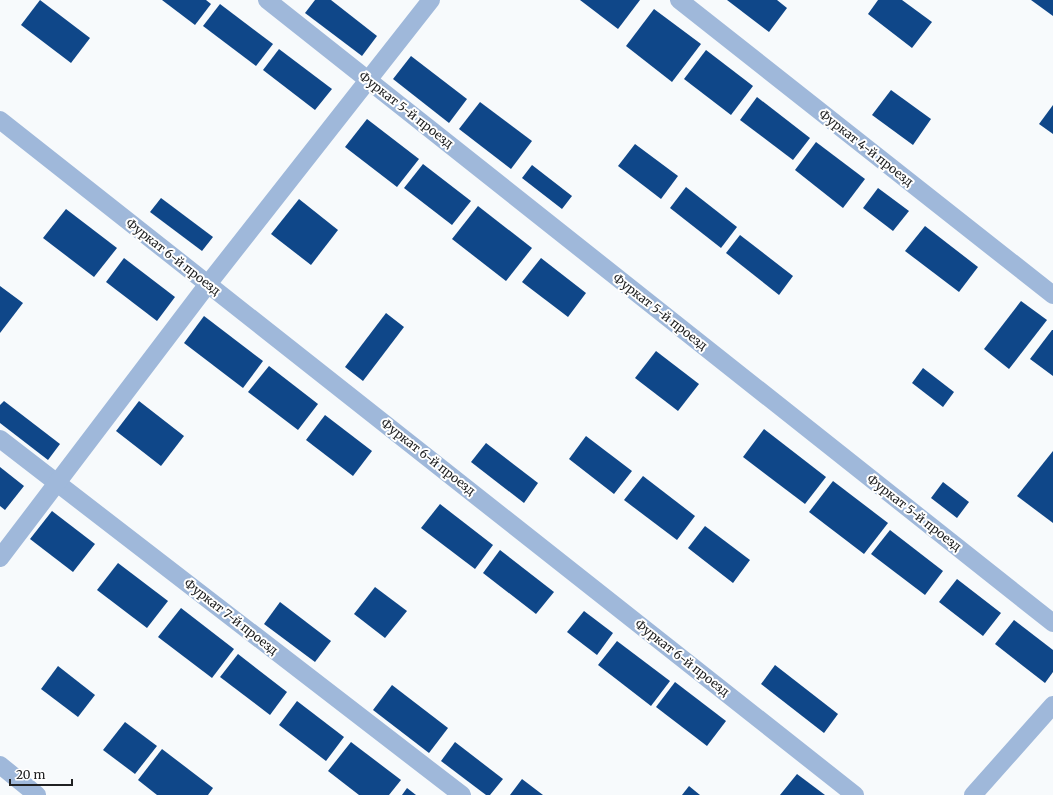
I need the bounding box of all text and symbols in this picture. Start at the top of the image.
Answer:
street label: Фуркат 5-й проезд [356,68,456,151]
street label: Фуркат 4-й проезд [816,106,917,189]
street label: Фуркат 6-й проезд [123,215,224,298]
street label: Фуркат 5-й проезд [610,270,710,353]
street label: Фуркат 6-й проезд [378,415,479,498]
street label: Фуркат 5-й проезд [864,471,964,554]
street label: Фуркат 7-й проезд [182,575,281,658]
street label: Фуркат 6-й проезд [632,616,733,699]
scale bar [10,761,72,787]
text: 20 m [16,767,45,782]

